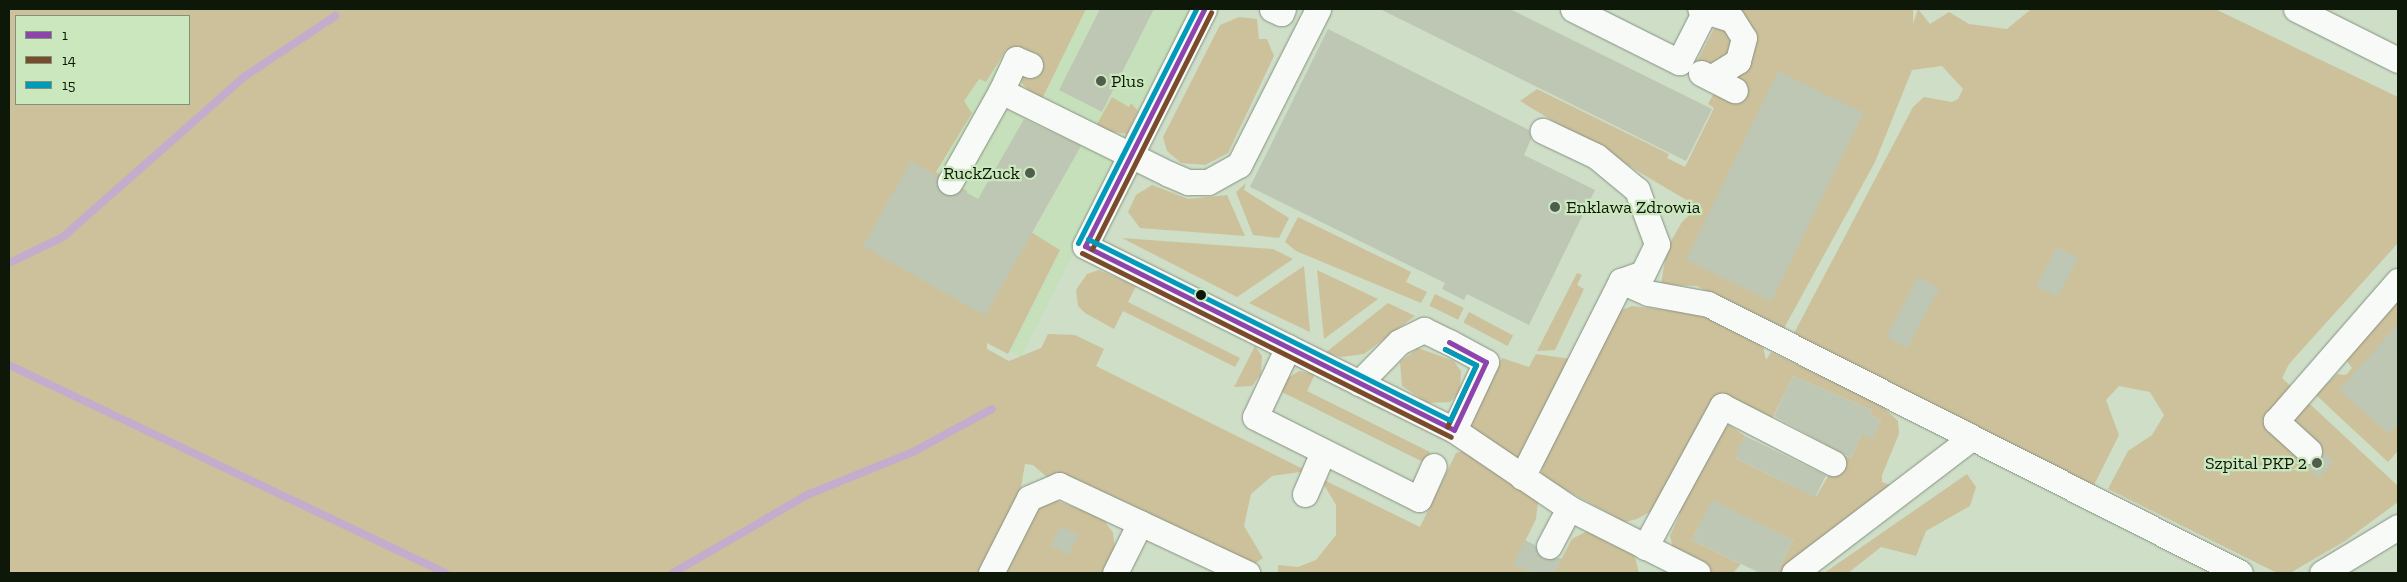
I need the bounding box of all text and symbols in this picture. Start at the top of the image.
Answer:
legend [15,15,190,105]
text: 1 [62,26,68,44]
text: 14 [62,51,76,69]
place label: Plus [1111,70,1144,92]
marker: Plus [1095,75,1107,87]
text: 15 [62,76,75,94]
place label: RuckZuck [943,162,1020,184]
marker: RuckZuck [1024,167,1036,179]
place label: Enklawa Zdrowia [1566,196,1700,218]
marker: Enklawa Zdrowia [1548,200,1562,214]
unlabelled marker [1196,290,1206,300]
place label: Szpital PKP 2 [2205,452,2307,474]
marker: Szpital PKP 2 [2311,457,2323,469]

